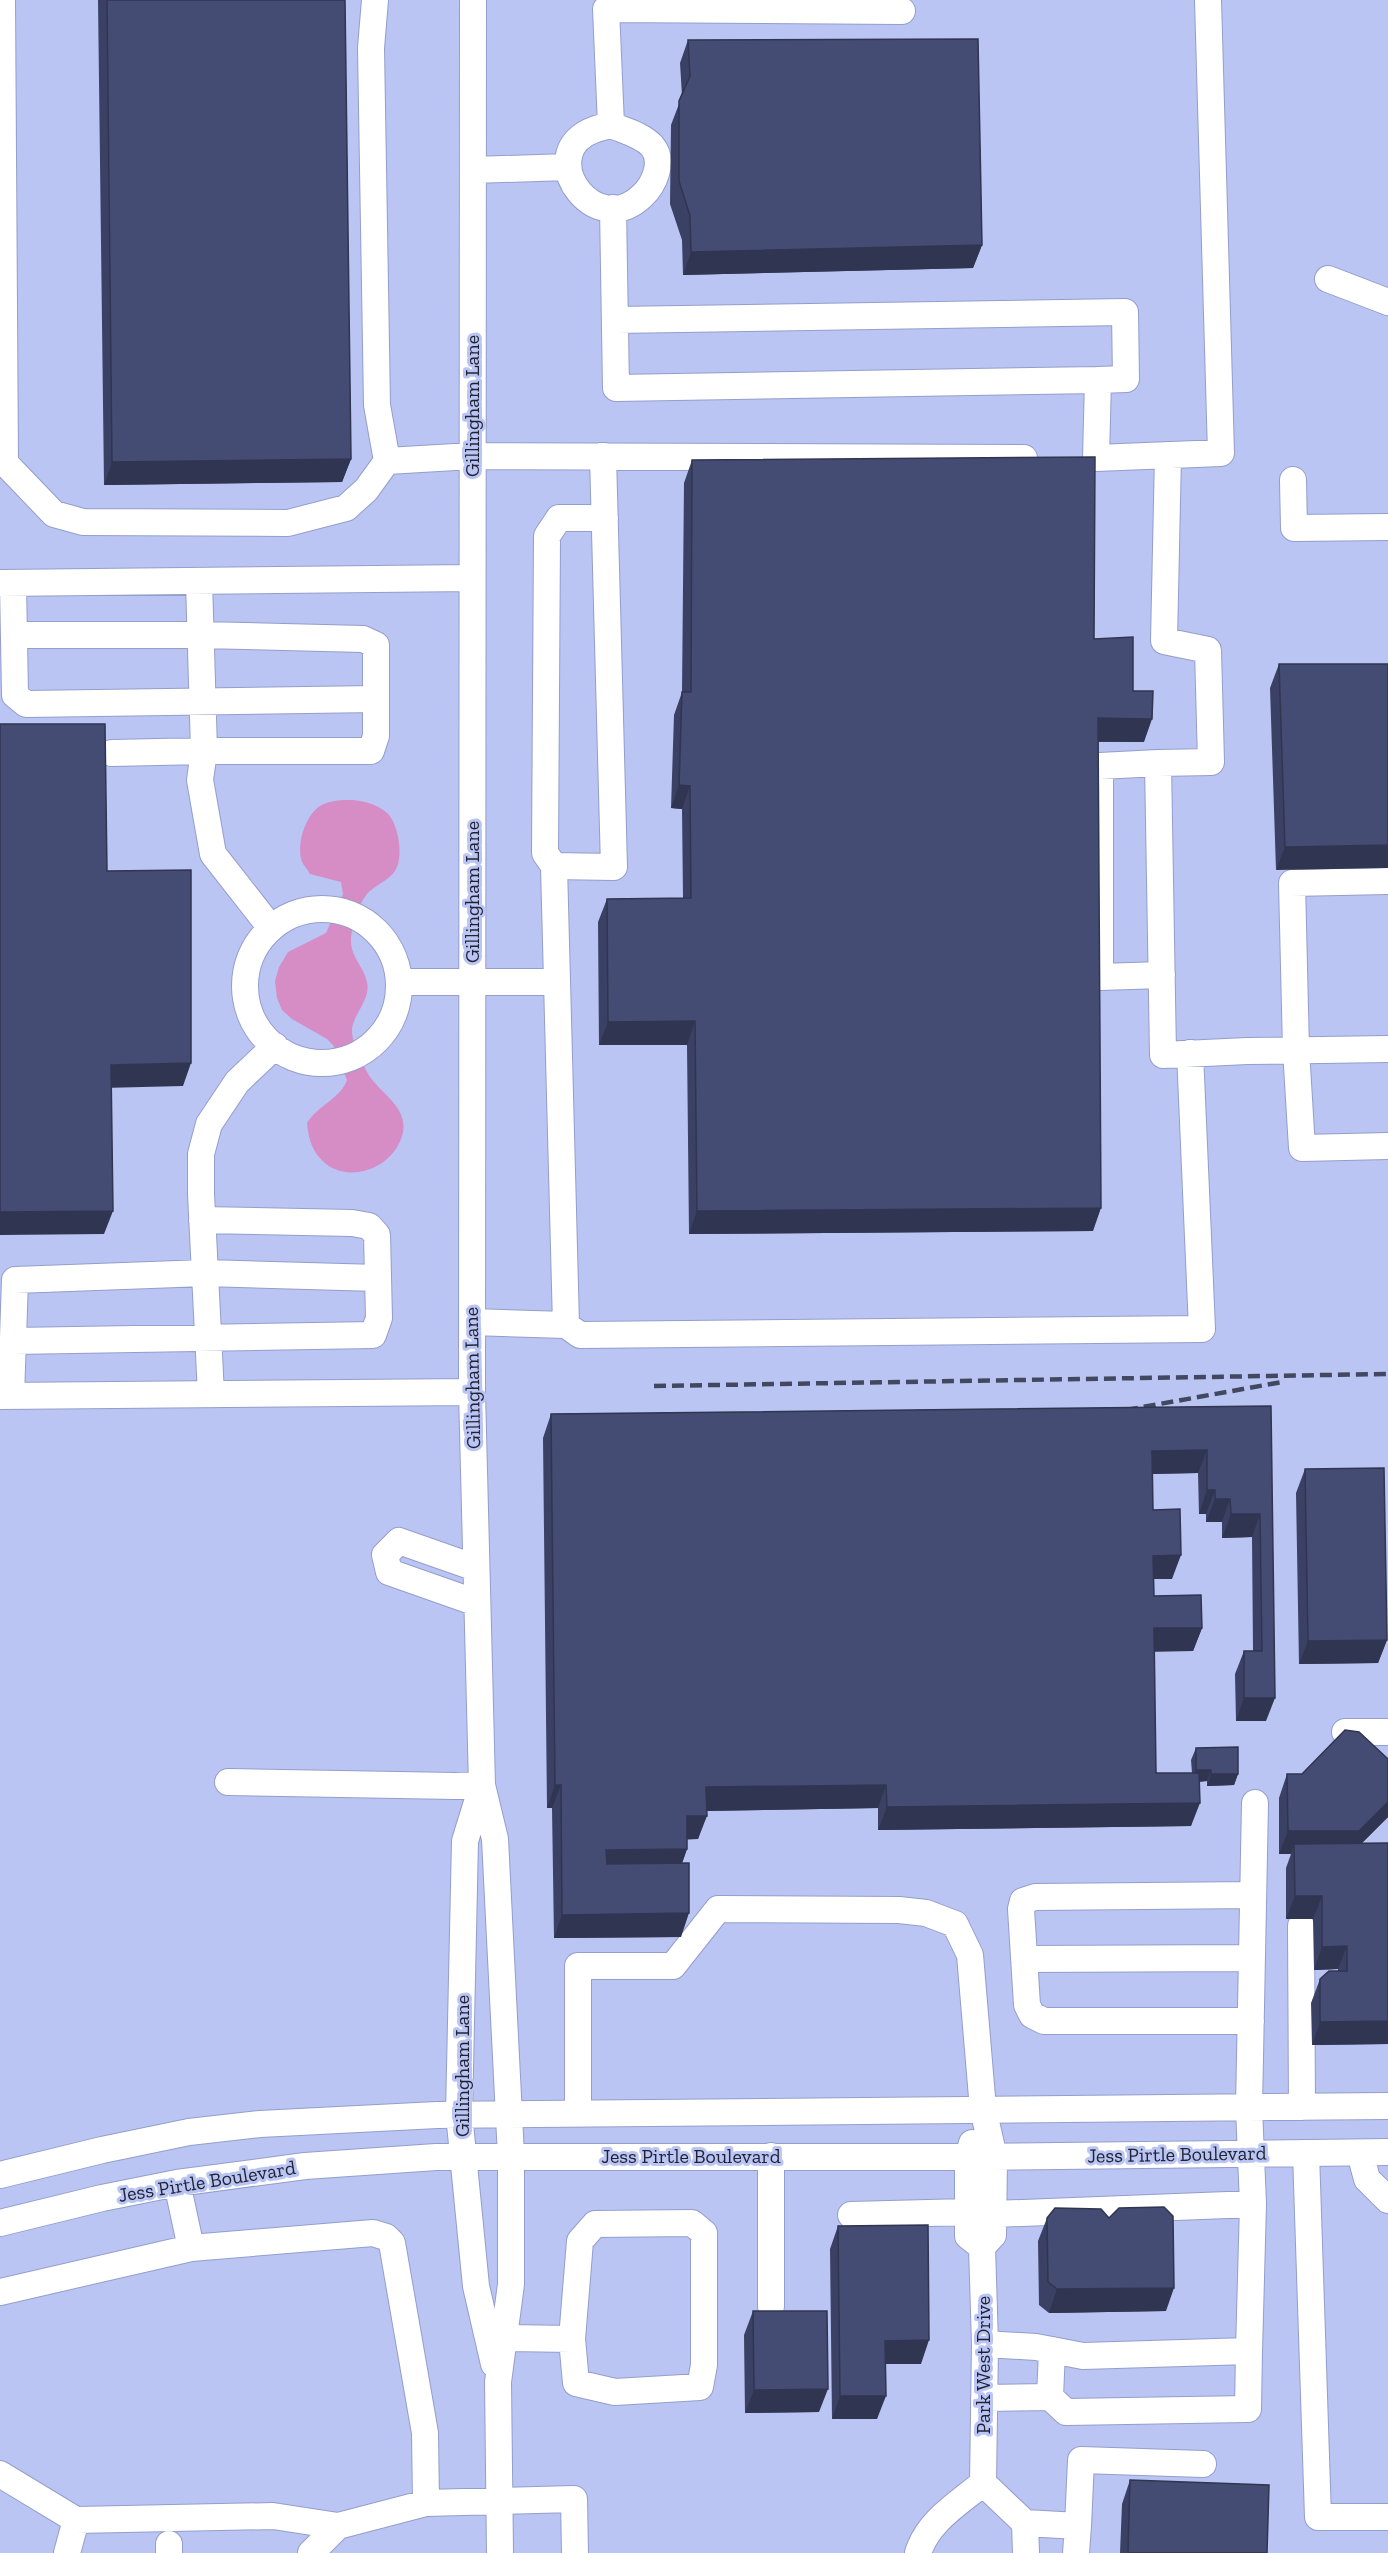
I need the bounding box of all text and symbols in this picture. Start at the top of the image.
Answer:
street label: Gillingham Lane [460,335,484,477]
street label: Gillingham Lane [460,821,484,963]
street label: Gillingham Lane [459,1307,485,1449]
street label: Gillingham Lane [450,1995,474,2137]
street label: Jess Pirtle Boulevard [1087,2140,1267,2168]
street label: Jess Pirtle Boulevard [601,2144,781,2168]
street label: Jess Pirtle Boulevard [117,2155,297,2207]
street label: Park West Drive [971,2296,995,2434]

